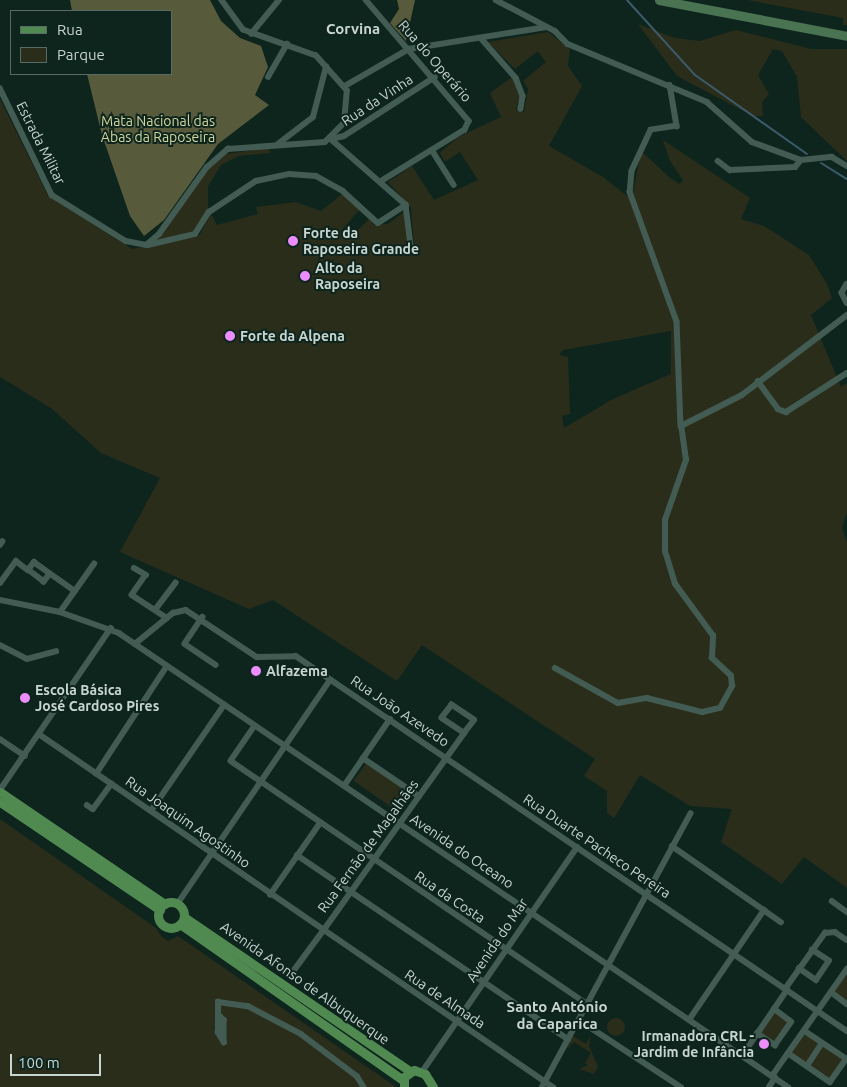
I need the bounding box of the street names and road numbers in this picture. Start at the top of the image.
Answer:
street label: Rua do Operário [395,17,475,105]
street label: Rua da Vinha [338,71,416,129]
street label: Estrada Militar [13,99,69,187]
street label: Rua João Azevedo [348,672,452,750]
street label: Rua Joaquim Agostinho [122,772,254,872]
street label: Rua Fernão de Magalhães [314,776,422,916]
street label: Rua Duarte Pacheco Pereira [520,790,674,902]
street label: Avenida do Oceano [407,810,517,892]
street label: Rua da Costa [412,867,488,927]
street label: Avenida do Mar [463,895,531,985]
street label: Avenida Afonso de Albuquerque [217,918,393,1048]
street label: Rua de Almada [401,966,489,1032]

